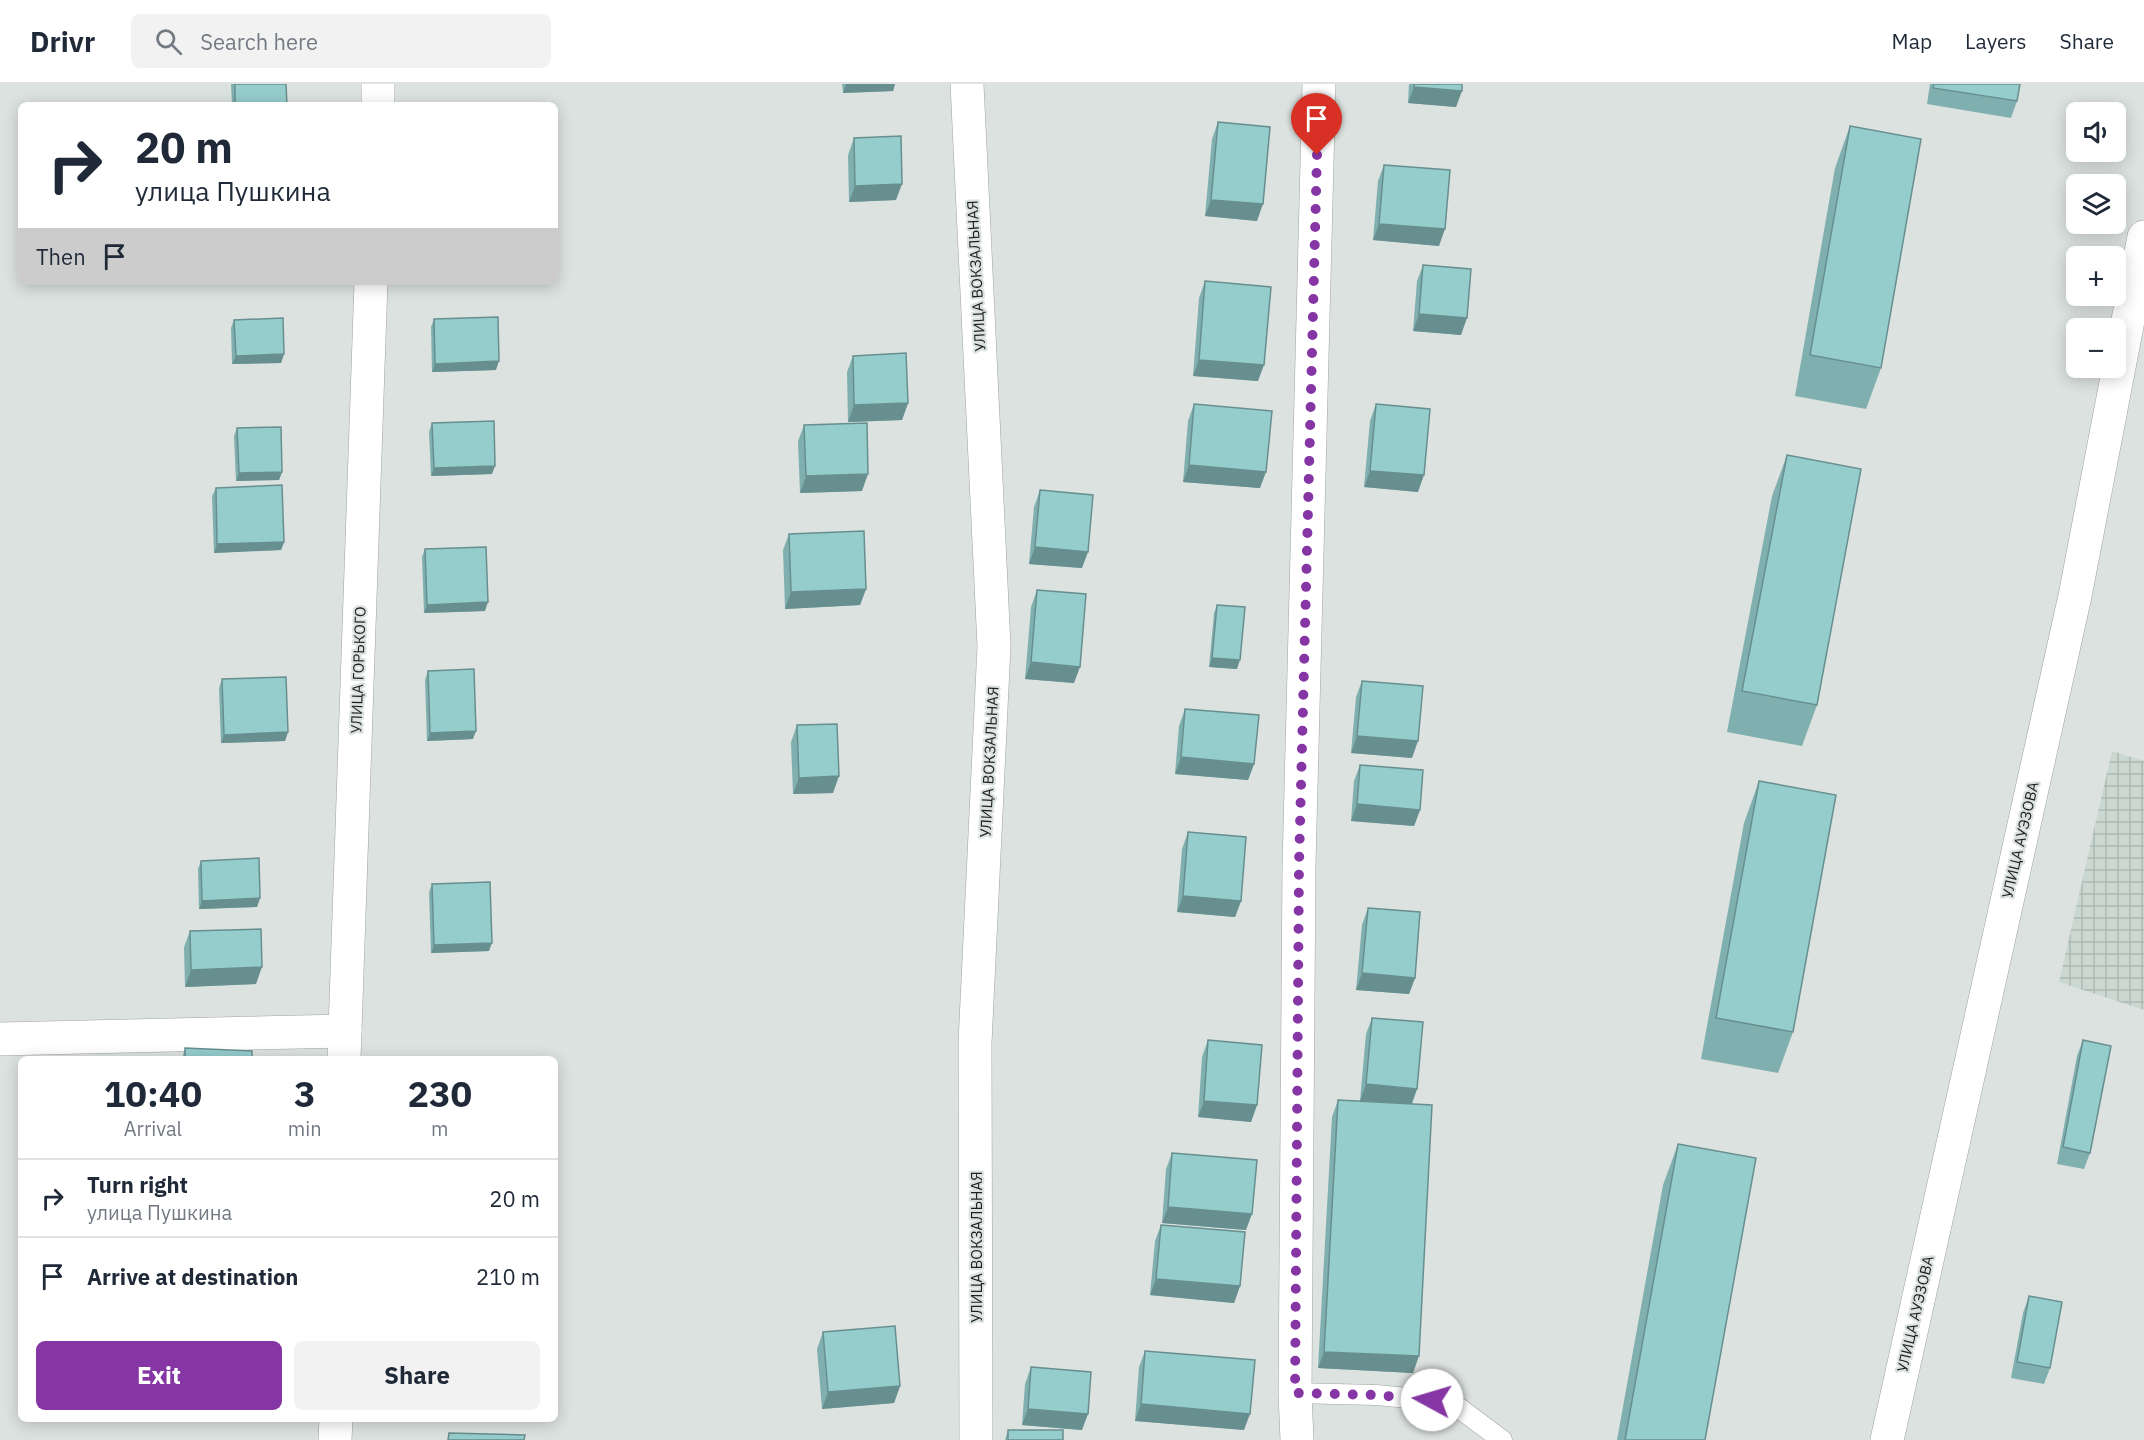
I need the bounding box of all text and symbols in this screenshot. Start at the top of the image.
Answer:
search box [131,14,551,68]
text: Drivr [30,23,95,60]
icon: search [152,25,185,58]
text: Search here [200,27,318,56]
text: Map [1892,27,1932,55]
text: Layers [1965,27,2027,55]
text: Share [2060,27,2114,55]
pin [1291,93,1342,155]
icon: arrive [1300,102,1333,135]
map controls [2066,102,2126,378]
button: sound [2066,102,2126,162]
text: 20 m [135,120,233,175]
icon: right [36,126,114,204]
text: улица Пушкина [135,173,331,208]
button: layers [2066,174,2126,234]
street label: УЛИЦА ВОКЗАЛЬНАЯ [963,200,989,352]
icon: arrive [98,240,131,273]
text: Then [36,242,86,271]
button: + [2066,246,2126,306]
button: − [2066,318,2126,378]
street label: УЛИЦА ГОРЬКОГО [346,606,370,734]
street label: УЛИЦА ВОКЗАЛЬНАЯ [976,686,1002,838]
street label: УЛИЦА АУЭЗОВА [1997,779,2043,900]
text: 10:40 [104,1070,202,1117]
text: 3 [294,1070,316,1117]
text: 230 [407,1070,472,1117]
text: Arrival [124,1115,182,1142]
text: min [288,1115,322,1142]
text: m [431,1115,449,1142]
text: Turn right [87,1170,188,1199]
street label: УЛИЦА ВОКЗАЛЬНАЯ [967,1171,986,1323]
icon: right [36,1182,69,1215]
text: 20 m [489,1184,540,1213]
text: улица Пушкина [87,1199,232,1226]
street label: УЛИЦА АУЭЗОВА [1892,1253,1938,1374]
icon: arrive [36,1260,69,1293]
text: Arrive at destination [87,1262,298,1291]
text: 210 m [476,1262,540,1291]
button: Exit [36,1341,282,1410]
button: Share [294,1341,540,1410]
position arrow [1400,1368,1464,1432]

